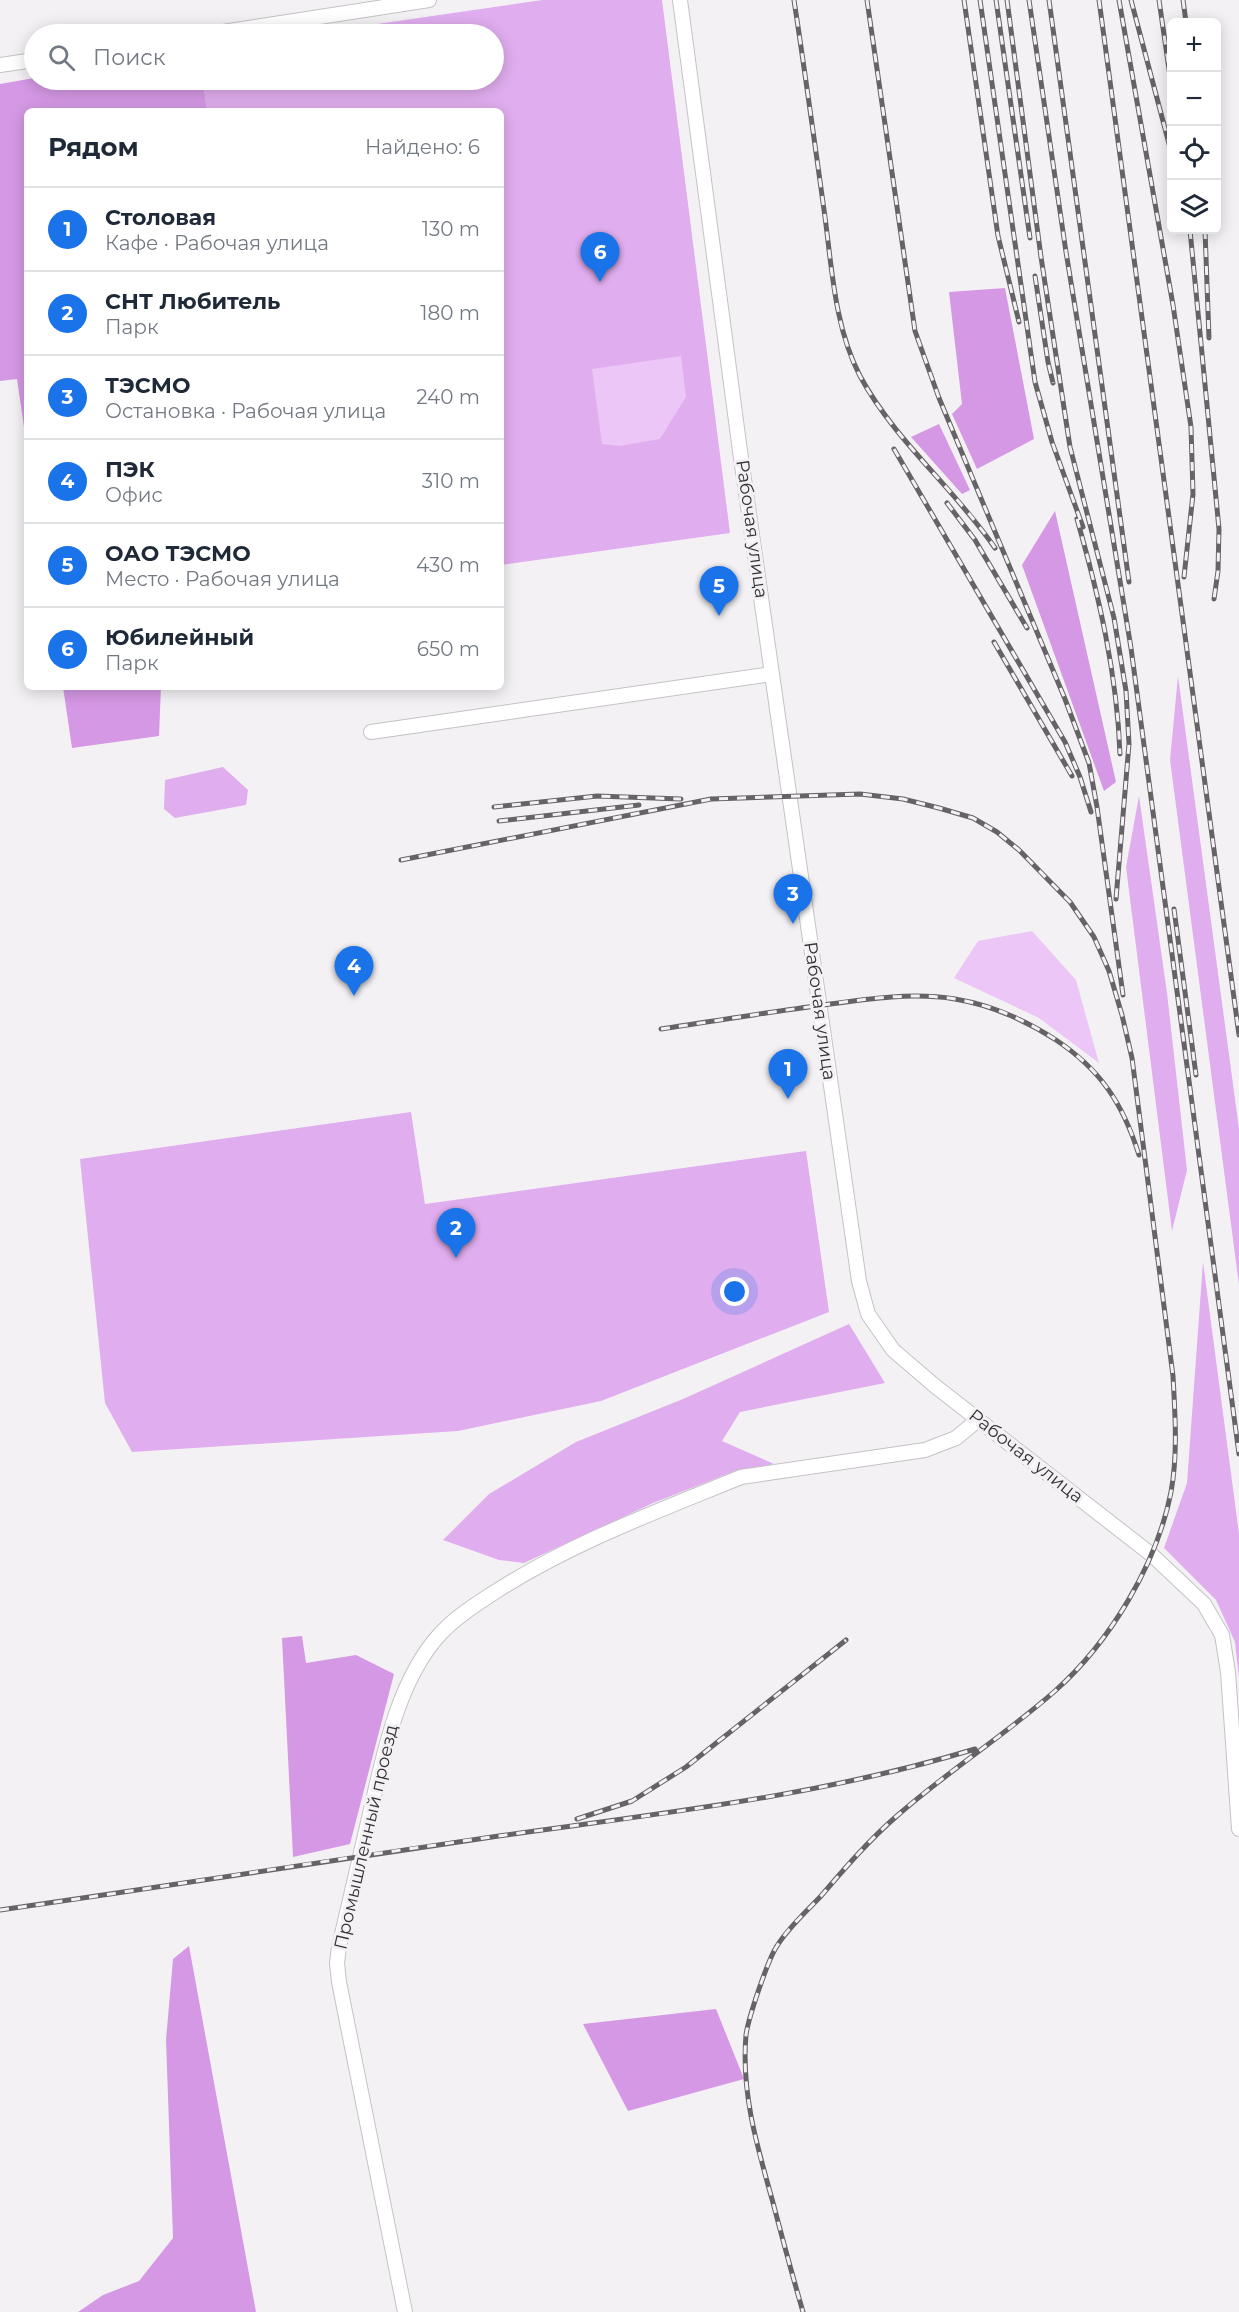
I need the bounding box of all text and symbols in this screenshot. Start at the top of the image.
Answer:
map controls [1167,18,1221,234]
button: + [1167,18,1221,72]
search box [24,24,504,90]
icon: search [45,41,78,74]
text: Поиск [93,44,165,71]
button: − [1167,72,1221,126]
button: locate [1167,126,1221,180]
text: Рядом [48,131,139,163]
text: Найдено: 6 [365,135,480,159]
button: layers [1167,180,1221,234]
text: Столовая [105,204,216,231]
text: 1 [64,217,71,241]
text: 130 m [422,217,480,241]
text: Кафе · Рабочая улица [105,231,329,255]
pin: 6 [580,232,620,282]
text: СНТ Любитель [105,288,280,315]
text: 2 [62,301,73,325]
text: 180 m [420,301,480,325]
text: Парк [105,315,159,339]
text: ТЭСМО [105,372,190,399]
text: 3 [62,385,73,409]
text: 240 m [416,385,480,409]
text: Остановка · Рабочая улица [105,399,386,423]
text: ПЭК [105,456,155,483]
street label: Рабочая улица [731,458,773,600]
text: 4 [61,469,74,493]
text: 310 m [422,469,480,493]
text: Офис [105,483,163,507]
text: ОАО ТЭСМО [105,540,251,567]
text: 5 [62,553,73,577]
text: 430 m [416,553,480,577]
pin: 5 [700,566,738,616]
text: Место · Рабочая улица [105,567,340,591]
text: Юбилейный [105,624,254,651]
text: 6 [61,637,74,661]
text: 650 m [417,637,480,661]
text: Парк [105,651,159,675]
pin: 3 [774,874,812,924]
street label: Рабочая улица [799,940,841,1082]
pin: 4 [334,946,374,996]
pin: 1 [768,1050,808,1099]
pin: 2 [436,1208,476,1258]
your location [720,1277,749,1306]
street label: Рабочая улица [964,1404,1088,1508]
street label: Промышленный проезд [329,1722,403,1952]

